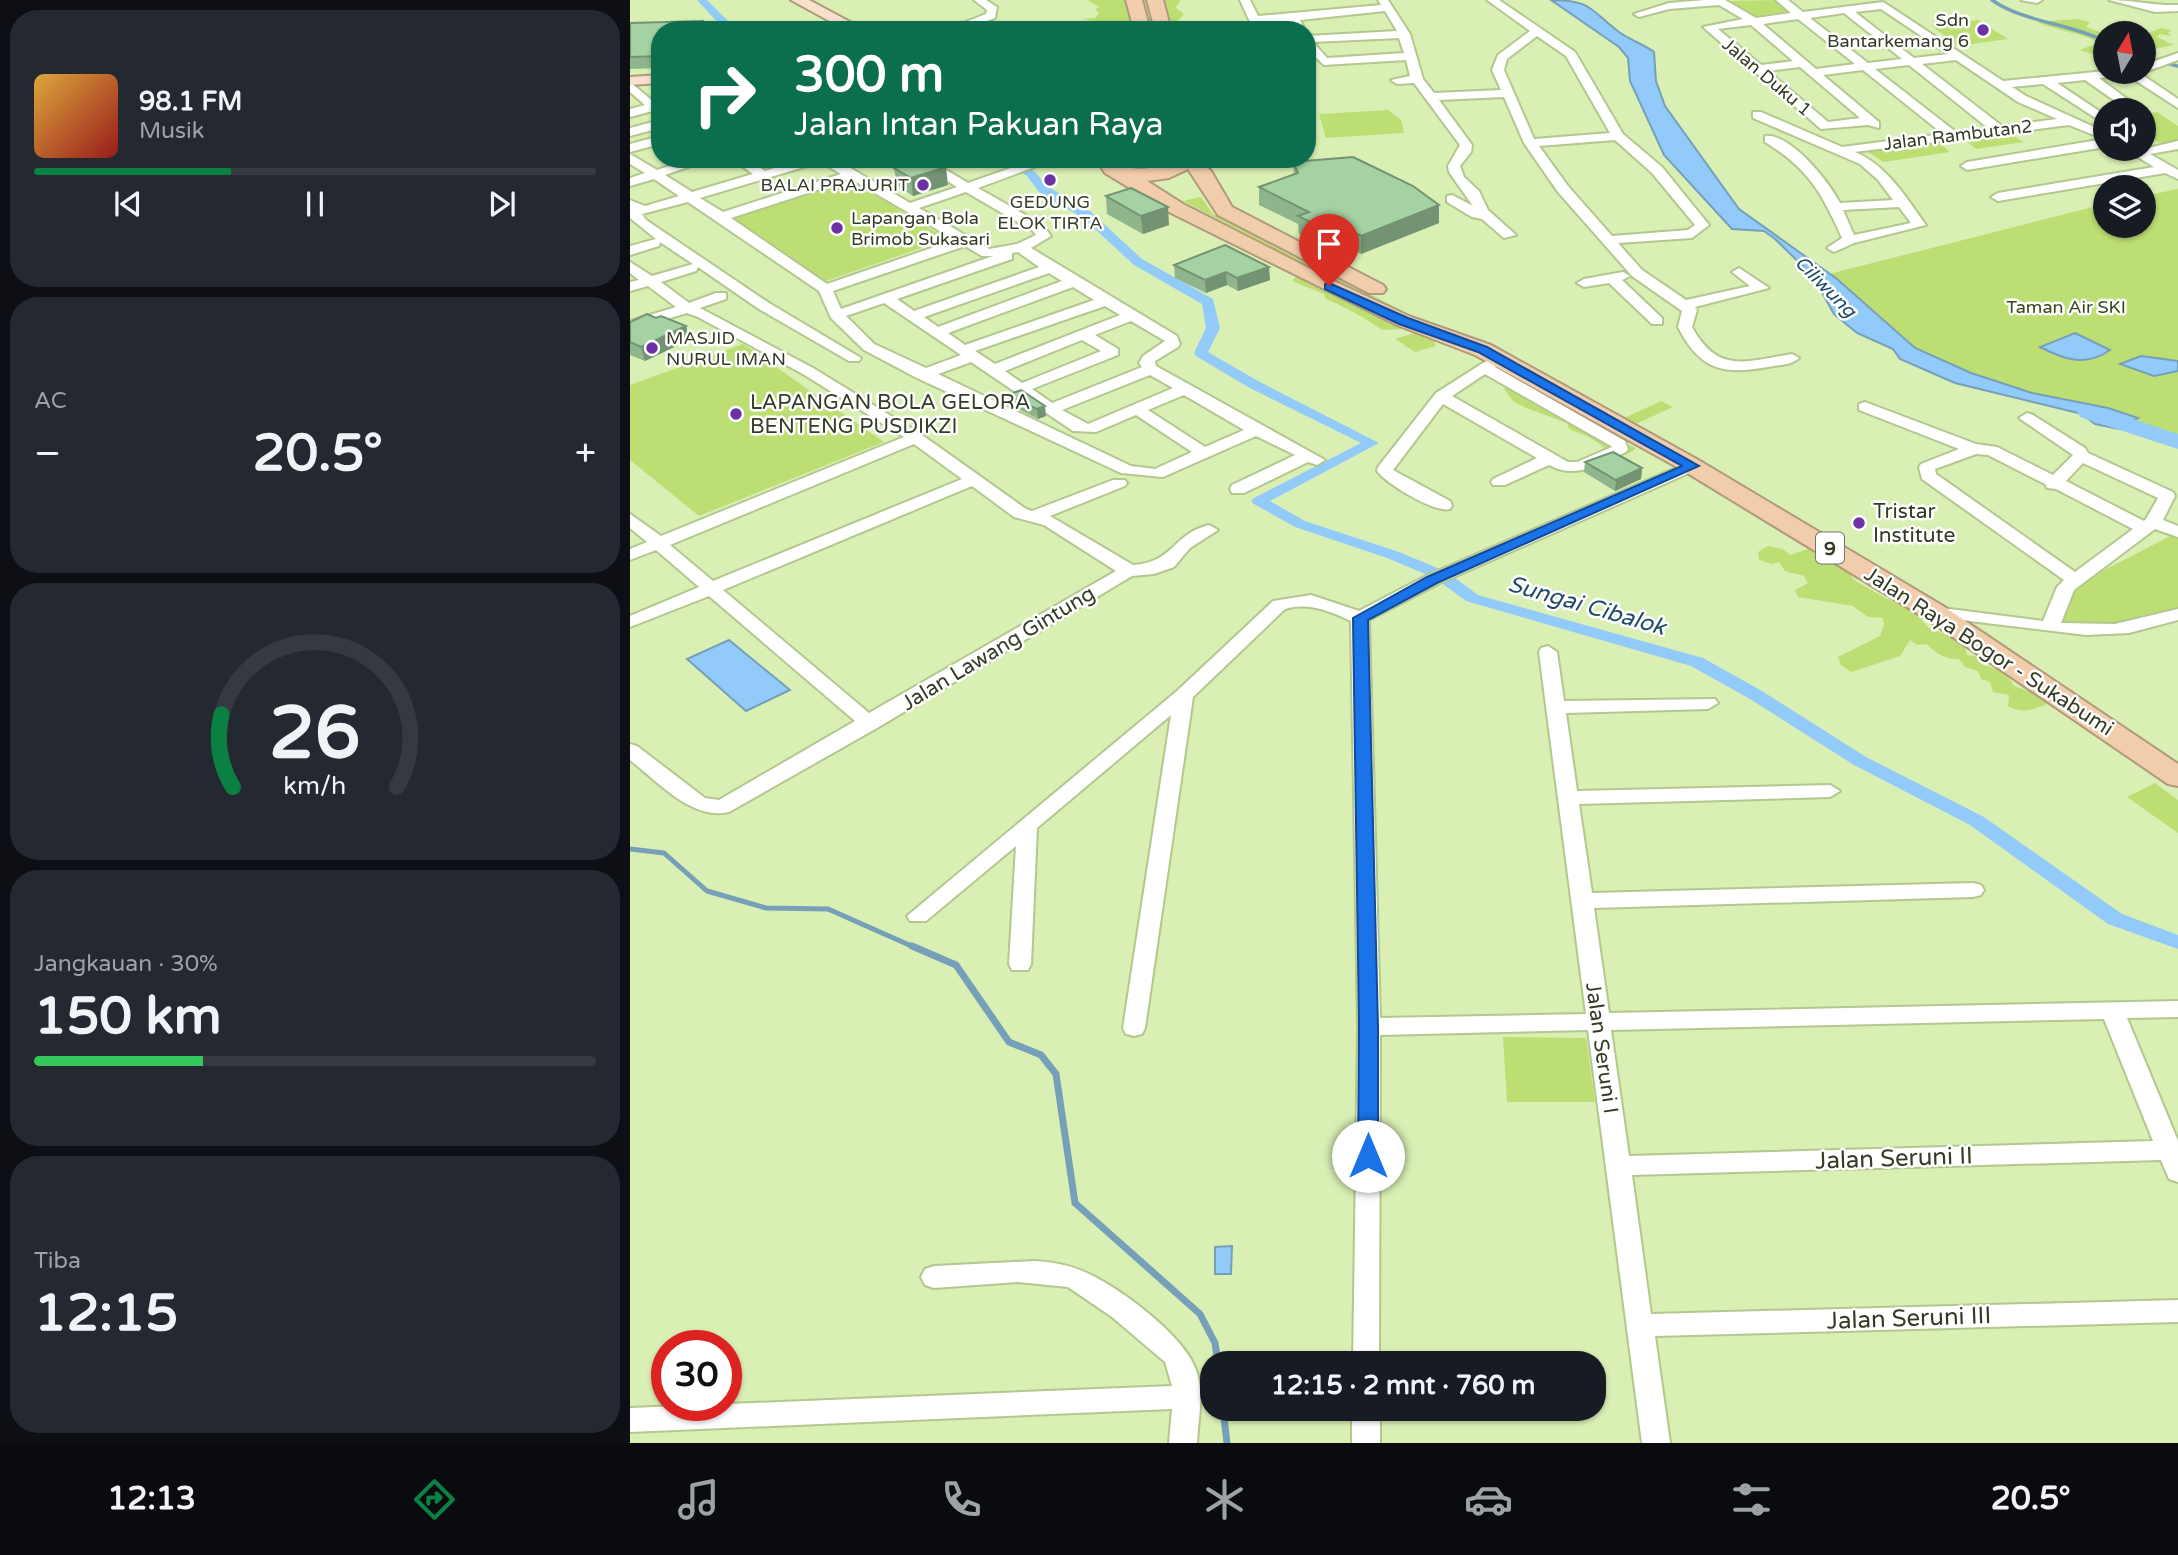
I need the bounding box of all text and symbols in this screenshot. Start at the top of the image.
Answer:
place label: Sdn Bantarkemang 6 [1827,9,1969,52]
north arrow [2093,21,2156,84]
map controls [2093,21,2156,238]
marker: Sdn Bantarkemang 6 [1975,22,1991,38]
street label: Jalan Duku 1 [1718,33,1816,121]
text: 300 m [794,46,944,105]
icon: right [679,49,770,140]
text: 98.1 FM [139,86,242,117]
button: sound [2093,98,2156,161]
text: Jalan Intan Pakuan Raya [794,106,1163,144]
street label: Jalan Rambutan2 [1882,115,2034,155]
text: Musik [139,117,204,145]
marker: GEDUNG ELOK TIRTA [1042,172,1058,188]
place label: BALAI PRAJURIT [761,174,909,196]
button: layers [2093,175,2156,238]
marker: BALAI PRAJURIT [915,177,931,193]
icon: previous [109,185,147,223]
icon: pause [296,185,334,223]
icon: next [483,185,521,223]
place label: GEDUNG ELOK TIRTA [997,191,1103,234]
place label: Lapangan Bola Brimob Sukasari [851,207,990,250]
pin [1299,214,1359,286]
marker: Lapangan Bola Brimob Sukasari [829,220,845,236]
icon: arrive [1310,225,1348,263]
water label: Ciliwung [1790,252,1861,323]
park label: Taman Air SKI [2006,296,2126,318]
place label: MASJID NURUL IMAN [666,327,786,370]
marker: MASJID NURUL IMAN [644,340,660,356]
text: AC [34,387,67,415]
place label: LAPANGAN BOLA GELORA BENTENG PUSDIKZI [750,390,1030,439]
marker: LAPANGAN BOLA GELORA BENTENG PUSDIKZI [728,406,744,422]
text: 20.5° [253,422,383,485]
text: − [34,431,61,477]
text: + [575,431,596,477]
place label: Tristar Institute [1873,499,1955,548]
marker: Tristar Institute [1851,515,1867,531]
road number: 9 [1816,533,1844,564]
street label: Jalan Raya Bogor - Sukabumi [1860,561,2118,741]
water label: Sungai Cibalok [1505,570,1670,642]
street label: Jalan Lawang Gintung [897,581,1099,716]
text: 26 [269,691,361,779]
text: km/h [284,771,346,801]
text: Jangkauan · 30% [34,950,218,978]
street label: Jalan Seruni I [1580,981,1623,1115]
text: 150 km [34,985,222,1048]
position arrow [1331,1119,1405,1193]
street label: Jalan Seruni II [1815,1141,1973,1176]
text: Tiba [34,1247,81,1275]
text: 12:15 [34,1282,178,1345]
street label: Jalan Seruni III [1826,1301,1992,1336]
speed limit sign: 30 [651,1330,742,1421]
text: 12:15 · 2 mnt · 760 m [1271,1370,1535,1401]
icon: directions [410,1475,459,1524]
icon: music [674,1475,723,1524]
icon: phone [937,1475,986,1524]
icon: climate [1200,1475,1249,1524]
icon: car [1464,1475,1513,1524]
icon: filters [1727,1475,1776,1524]
text: 12:13 [107,1480,196,1518]
text: 20.5° [1991,1480,2071,1518]

